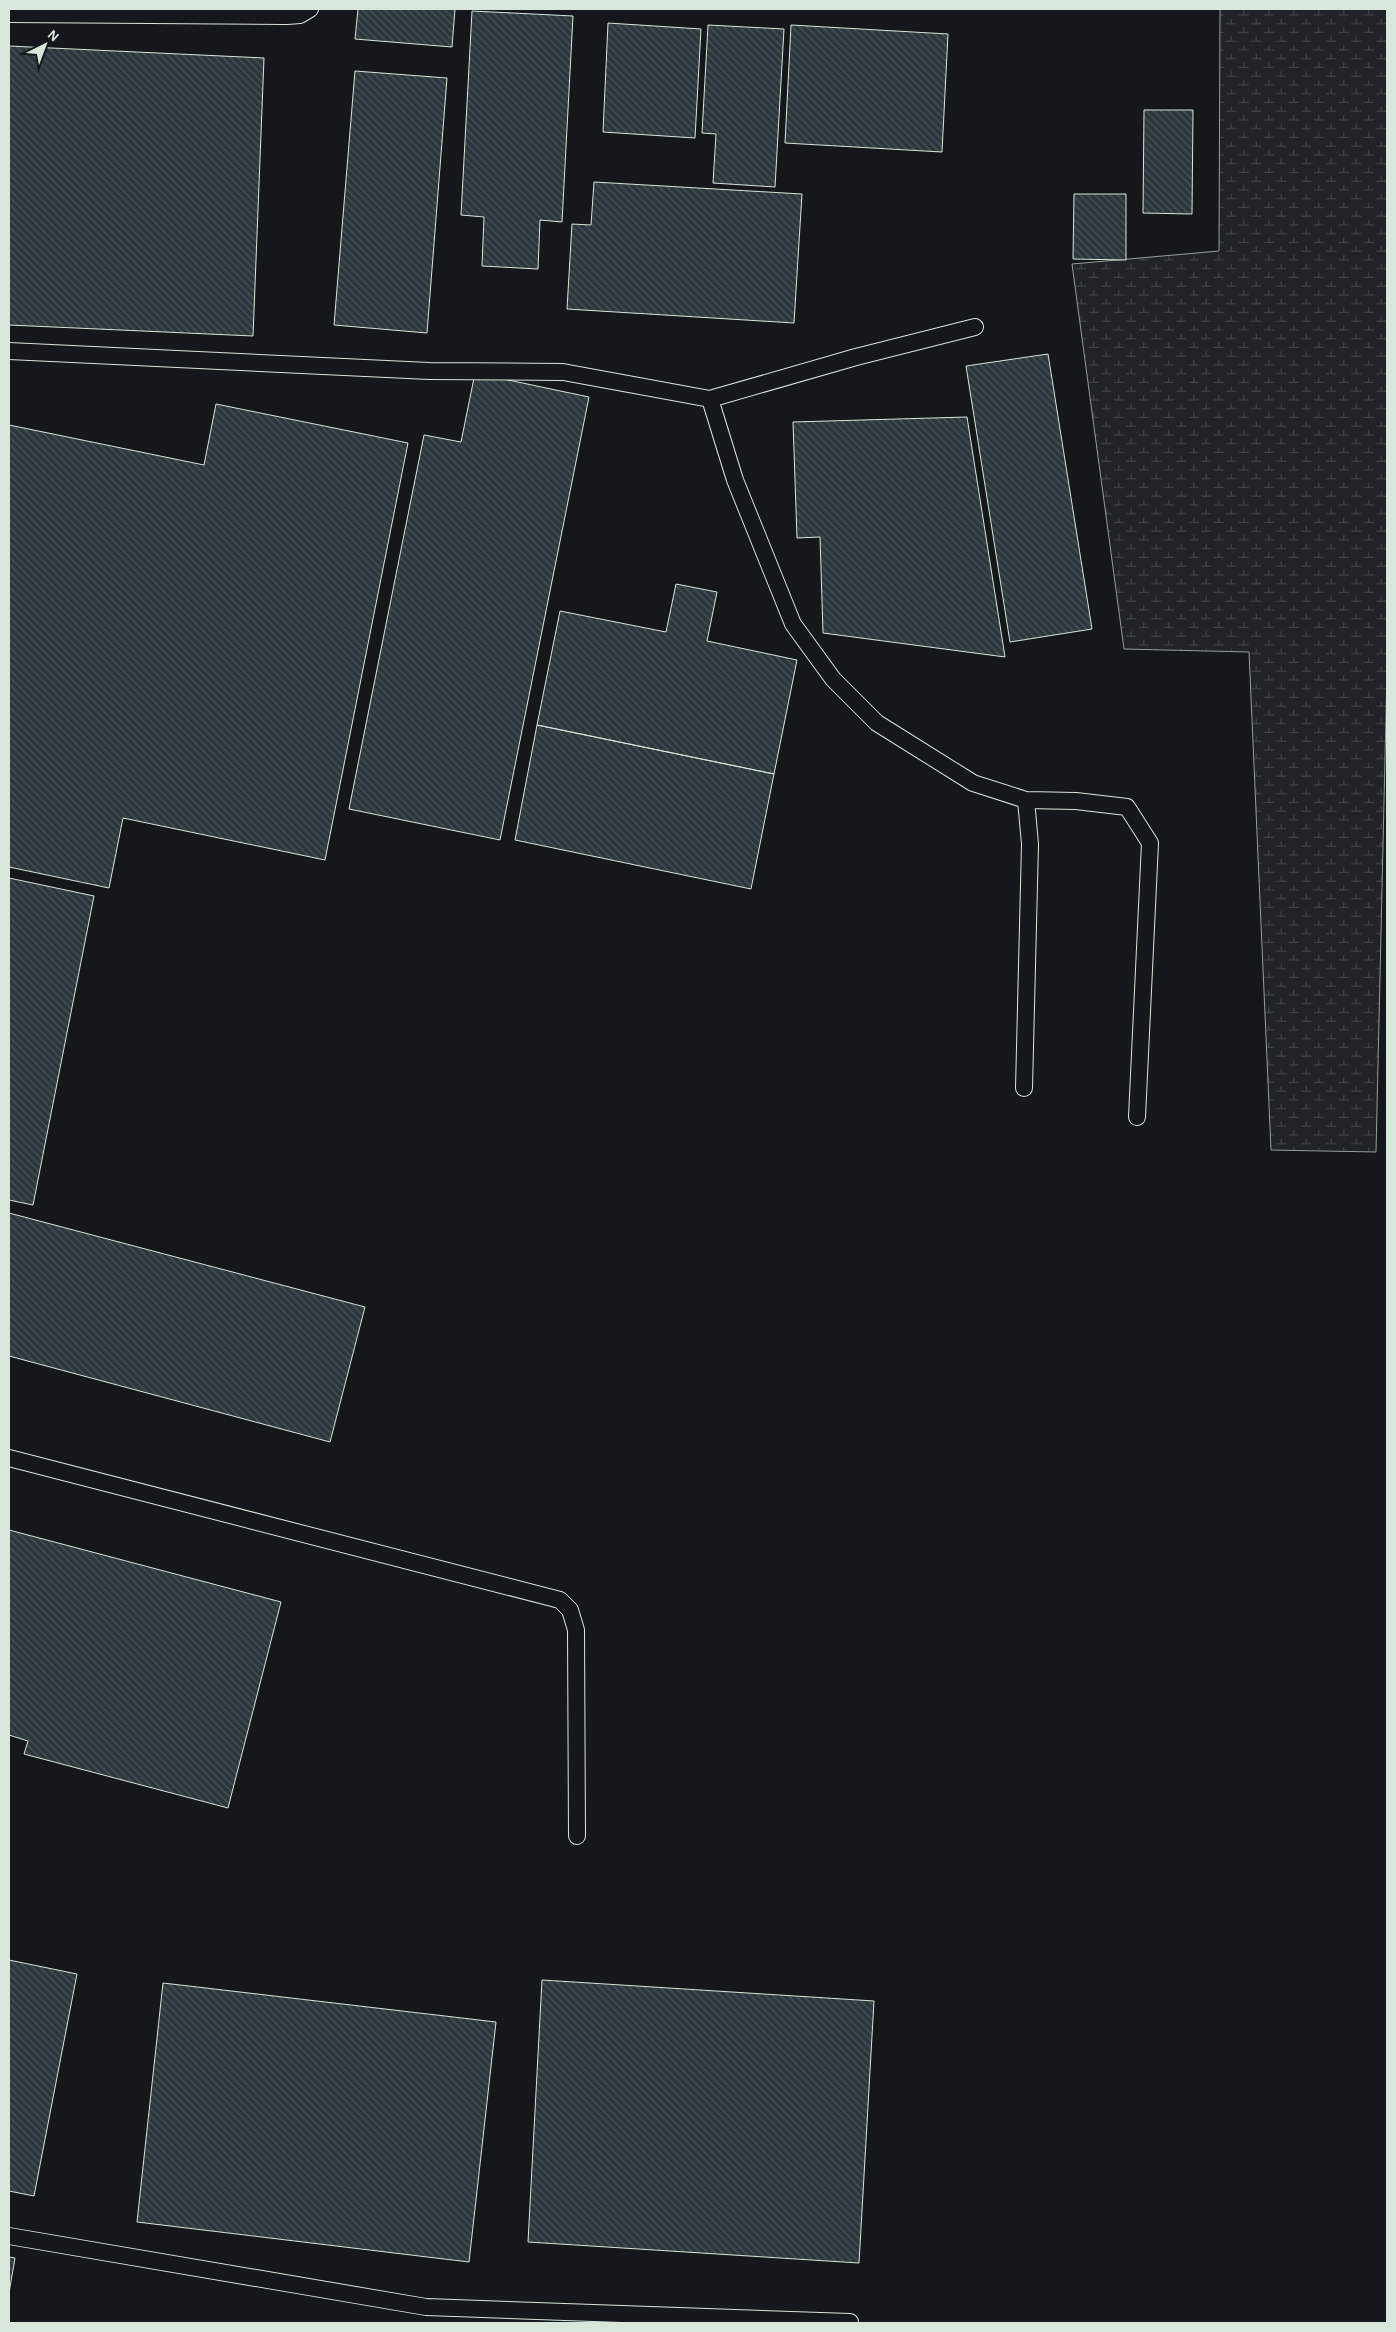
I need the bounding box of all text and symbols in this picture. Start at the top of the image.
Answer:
north arrow [20,20,70,70]
text: N [45,28,61,45]

